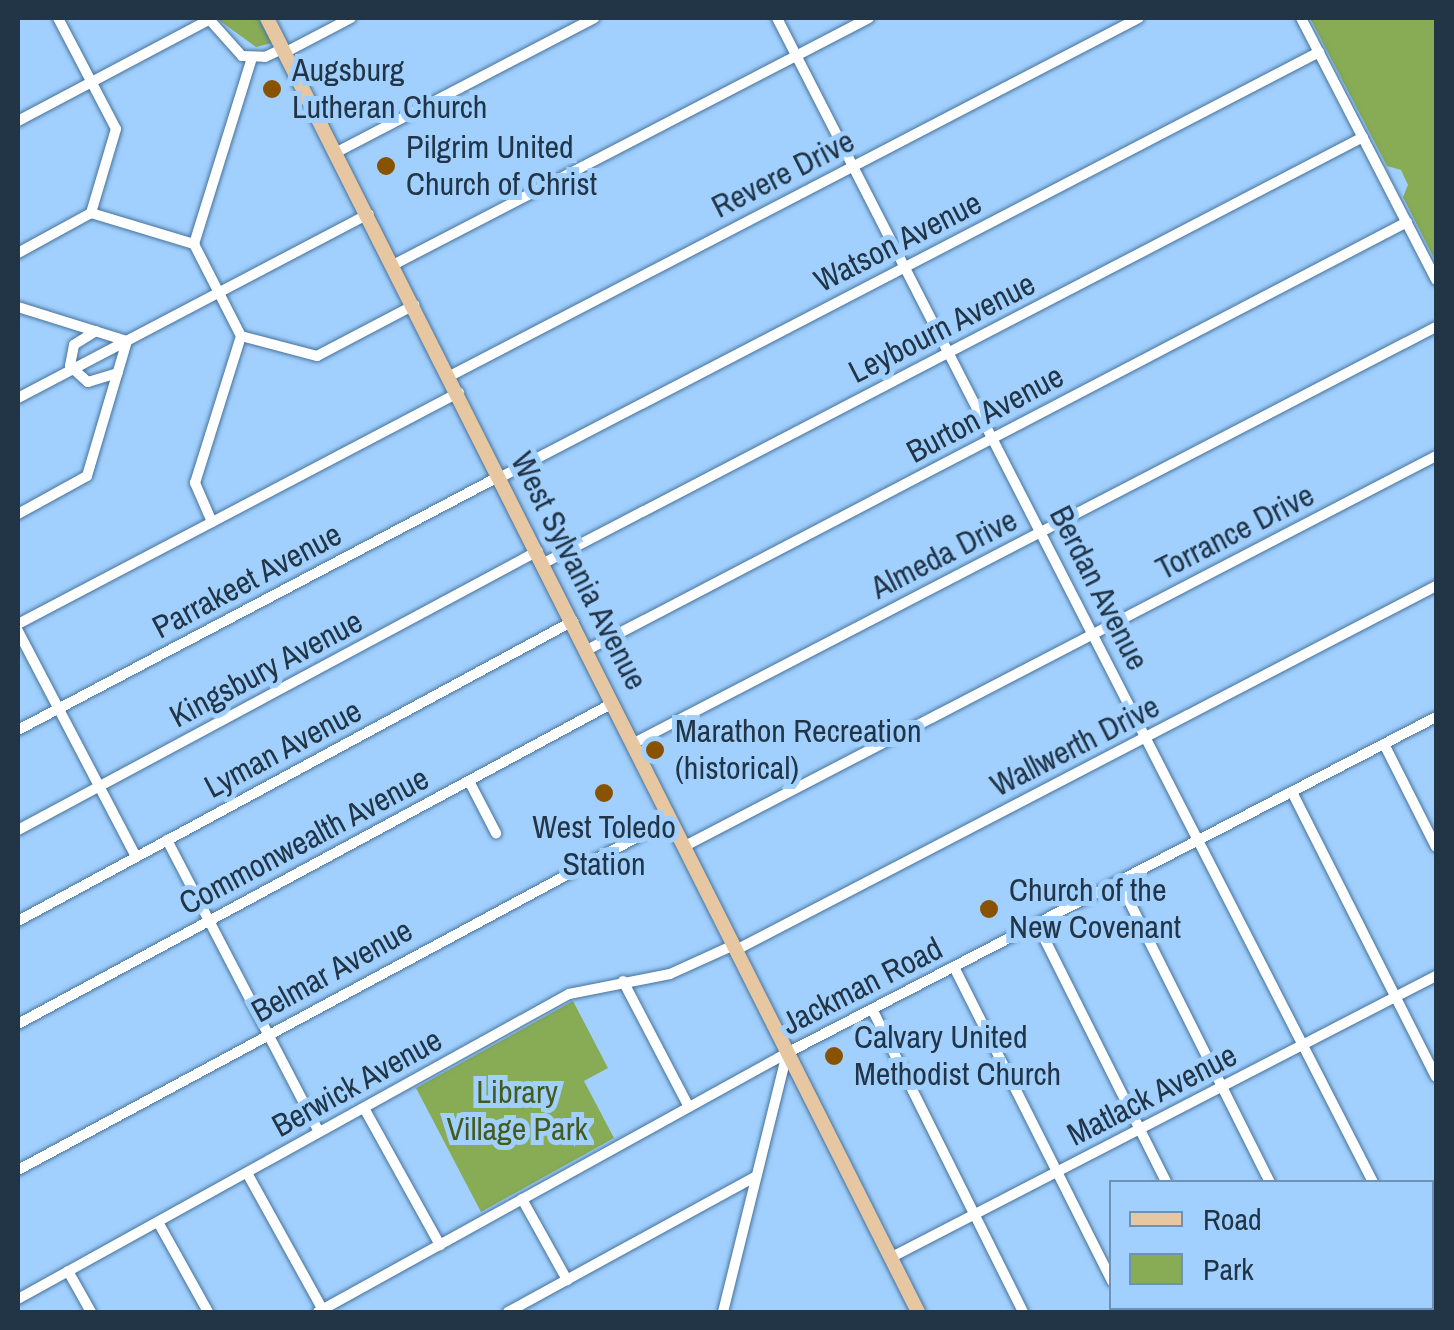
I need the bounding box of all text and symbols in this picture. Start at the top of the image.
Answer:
place label: Augsburg Lutheran Church [292,52,487,127]
marker: Augsburg Lutheran Church [261,78,283,100]
street label: Revere Drive [705,122,861,226]
place label: Pilgrim United Church of Christ [406,129,597,204]
marker: Pilgrim United Church of Christ [375,155,397,177]
street label: Watson Avenue [807,183,989,301]
street label: Leybourn Avenue [842,264,1042,392]
street label: Burton Avenue [900,356,1070,472]
street label: West Sylvania Avenue [502,445,656,697]
street label: Torrance Drive [1150,476,1320,588]
street label: Berdan Avenue [1041,499,1157,677]
street label: Almeda Drive [864,501,1024,607]
street label: Parrakeet Avenue [145,515,349,647]
street label: Kingsbury Avenue [163,602,369,736]
street label: Wallwerth Drive [984,687,1166,805]
street label: Lyman Avenue [197,691,369,807]
place label: Marathon Recreation (historical) [675,713,921,788]
marker: Marathon Recreation (historical) [644,739,666,761]
street label: Commonwealth Avenue [172,759,436,923]
marker: West Toledo Station [593,782,615,804]
place label: West Toledo Station [532,809,676,884]
place label: Church of the New Covenant [1009,872,1181,947]
marker: Church of the New Covenant [978,898,1000,920]
street label: Belmar Avenue [244,911,420,1031]
street label: Jackman Road [775,929,949,1043]
place label: Calvary United Methodist Church [854,1019,1061,1094]
street label: Berwick Avenue [265,1020,449,1146]
street label: Matlack Avenue [1060,1036,1244,1154]
marker: Calvary United Methodist Church [823,1045,845,1067]
park label: Library Village Park [446,1074,588,1149]
legend [1109,1180,1434,1310]
text: Road [1203,1199,1262,1239]
text: Park [1203,1249,1254,1289]

